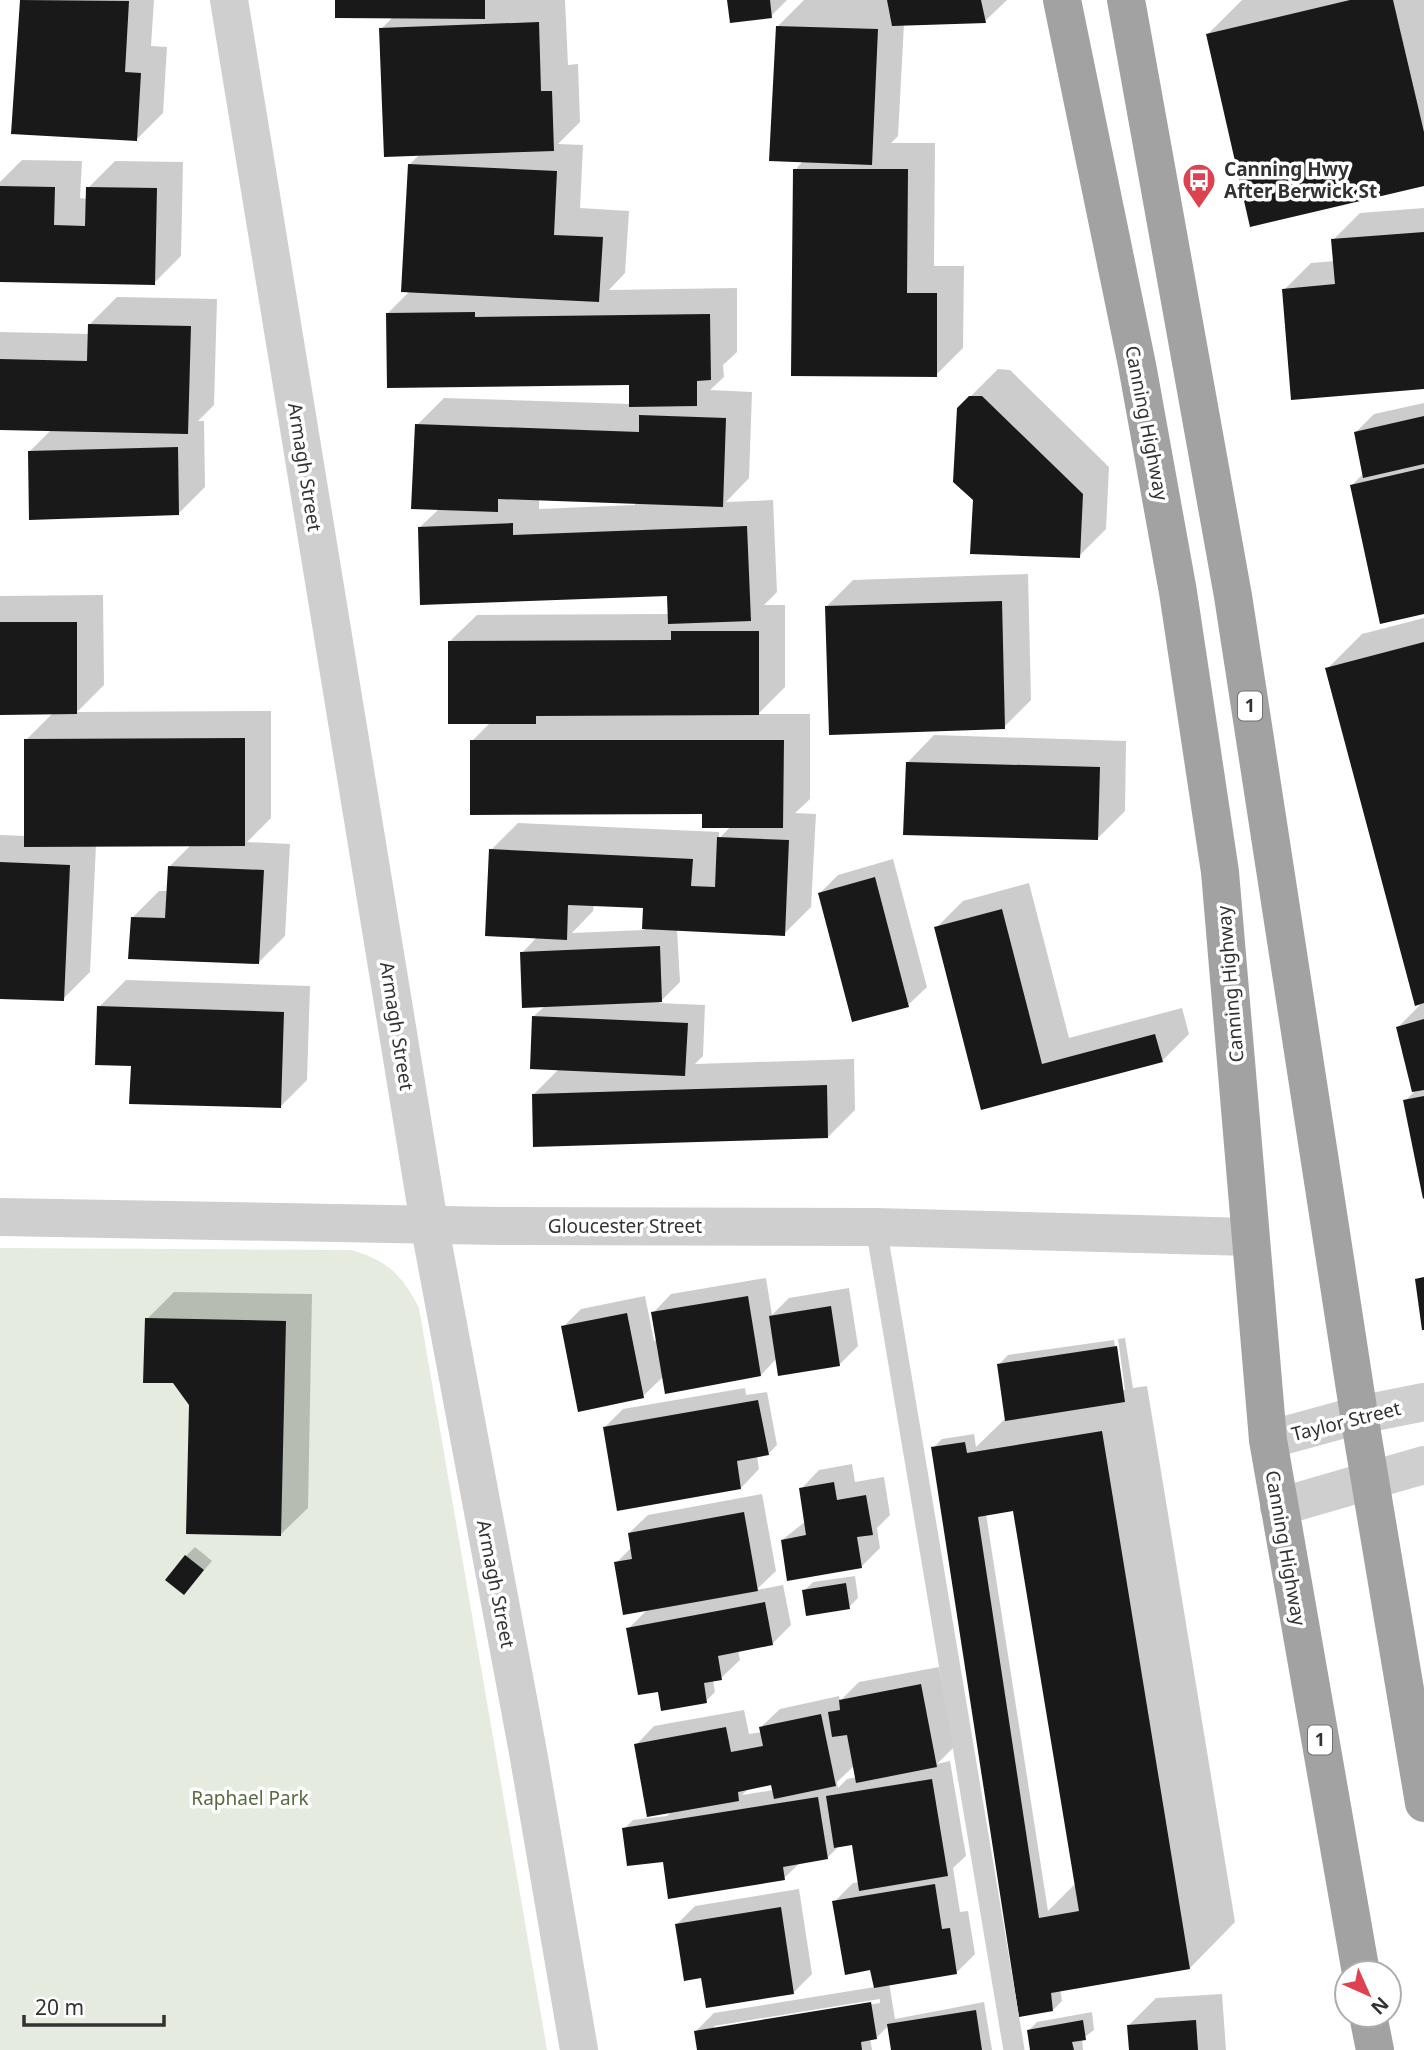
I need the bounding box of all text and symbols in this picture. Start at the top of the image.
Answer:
place label: Canning Hwy After Berwick St [1224,156,1377,204]
bus stop icon: Canning Hwy After Berwick St [1180,161,1218,210]
street label: Canning Highway [1119,343,1175,503]
street label: Armagh Street [282,401,328,533]
road number: 1 [1238,692,1262,720]
street label: Canning Highway [1210,904,1250,1063]
street label: Armagh Street [374,960,420,1092]
street label: Gloucester Street [548,1213,702,1239]
street label: Taylor Street [1289,1395,1403,1447]
street label: Canning Highway [1260,1468,1312,1628]
street label: Armagh Street [471,1518,521,1650]
road number: 1 [1308,1726,1332,1755]
park label: Raphael Park [191,1785,309,1811]
north arrow [1333,1959,1403,2029]
scale bar [24,1983,164,2027]
text: N [1365,1991,1395,2021]
text: 20 m [35,1993,84,2021]

